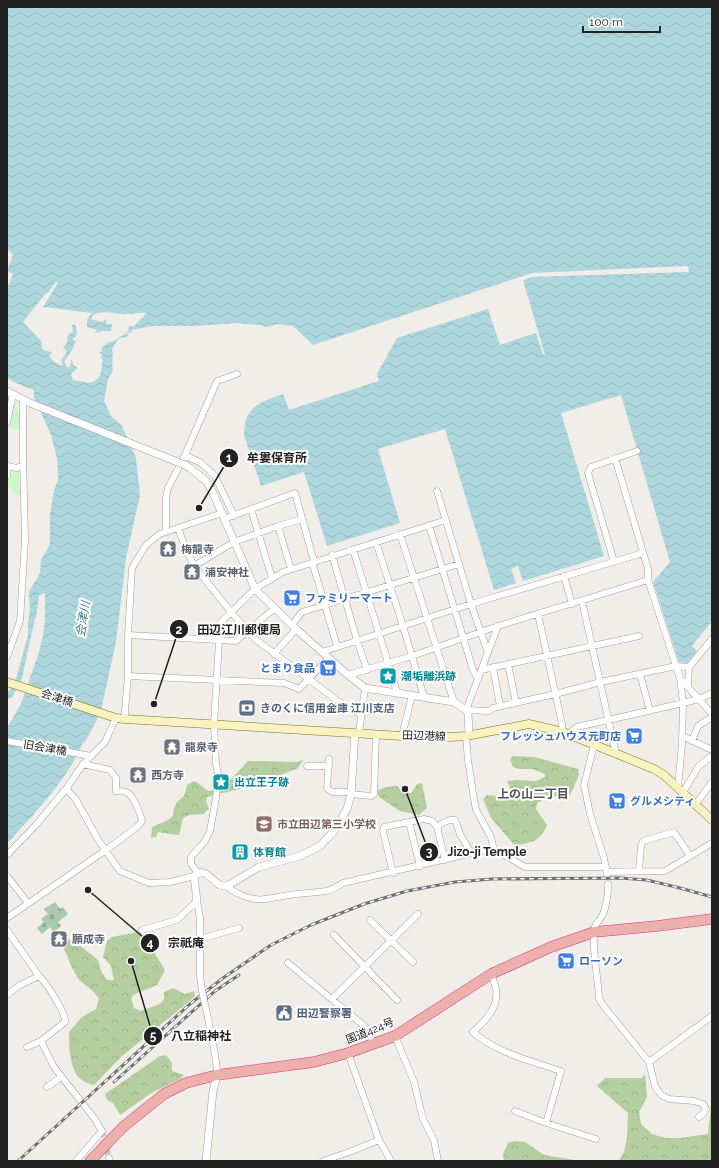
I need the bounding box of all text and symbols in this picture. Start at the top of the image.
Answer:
scale bar [583,8,660,34]
text: 100 m [589,15,623,29]
callout: 牟婁保育所 [219,446,315,470]
text: 1 [226,451,232,465]
text: 牟婁保育所 [247,451,307,465]
temple icon: 梅龍寺 [158,539,178,559]
place label: 梅龍寺 [181,543,214,556]
temple icon: 浦安神社 [182,562,202,582]
place label: 浦安神社 [205,566,249,579]
supermarket icon: ファミリーマート [282,588,302,608]
place label: ファミリーマート [305,592,393,605]
water label: 会津川 [73,598,93,638]
callout: 田辺江川郵便局 [169,617,289,641]
text: 2 [176,623,183,637]
text: 田辺江川郵便局 [197,623,281,637]
supermarket icon: とまり食品 [318,658,338,678]
place label: とまり食品 [260,662,315,675]
place icon: 潮垢離浜跡 [378,666,398,686]
place label: 潮垢離浜跡 [401,670,456,683]
street label: 会津橋 [39,687,75,709]
bank icon: きのくに信用金庫 江川支店 [237,698,257,718]
place label: きのくに信用金庫 江川支店 [260,702,395,715]
supermarket icon: フレッシュハウス元町店 [624,726,644,746]
street label: 田辺港線 [402,729,446,743]
place label: フレッシュハウス元町店 [500,730,621,743]
temple icon: 龍泉寺 [162,737,182,757]
street label: 旧会津橋 [22,738,68,758]
place label: 龍泉寺 [185,741,218,754]
temple icon: 西方寺 [128,765,148,785]
place label: 西方寺 [151,769,184,782]
place icon: 出立王子跡 [211,772,231,792]
place label: 出立王子跡 [234,776,289,789]
district label: 上の山二丁目 [497,787,569,801]
supermarket icon: グルメシティ [607,791,627,811]
place label: グルメシティ [630,795,695,808]
school or university icon: 市立田辺第三小学校 [254,814,274,834]
place label: 市立田辺第三小学校 [277,818,376,831]
callout: Jizo-ji Temple [419,840,534,864]
building icon: 体育館 [230,842,250,862]
text: 3 [426,845,433,859]
text: Jizo-ji Temple [448,845,526,859]
place label: 体育館 [253,846,286,859]
temple icon: 願成寺 [49,929,69,949]
callout: 宗祇庵 [140,931,212,955]
place label: 願成寺 [72,933,105,946]
text: 4 [147,936,154,950]
text: 宗祇庵 [168,936,204,950]
supermarket icon: ローソン [556,951,576,971]
place label: ローソン [579,955,623,968]
public building icon: 田辺警察署 [274,1003,294,1023]
place label: 田辺警察署 [297,1007,352,1020]
street label: 国道424号 [344,1015,396,1047]
callout: 八立稲神社 [143,1024,239,1048]
text: 5 [150,1029,157,1043]
text: 八立稲神社 [171,1029,231,1043]

